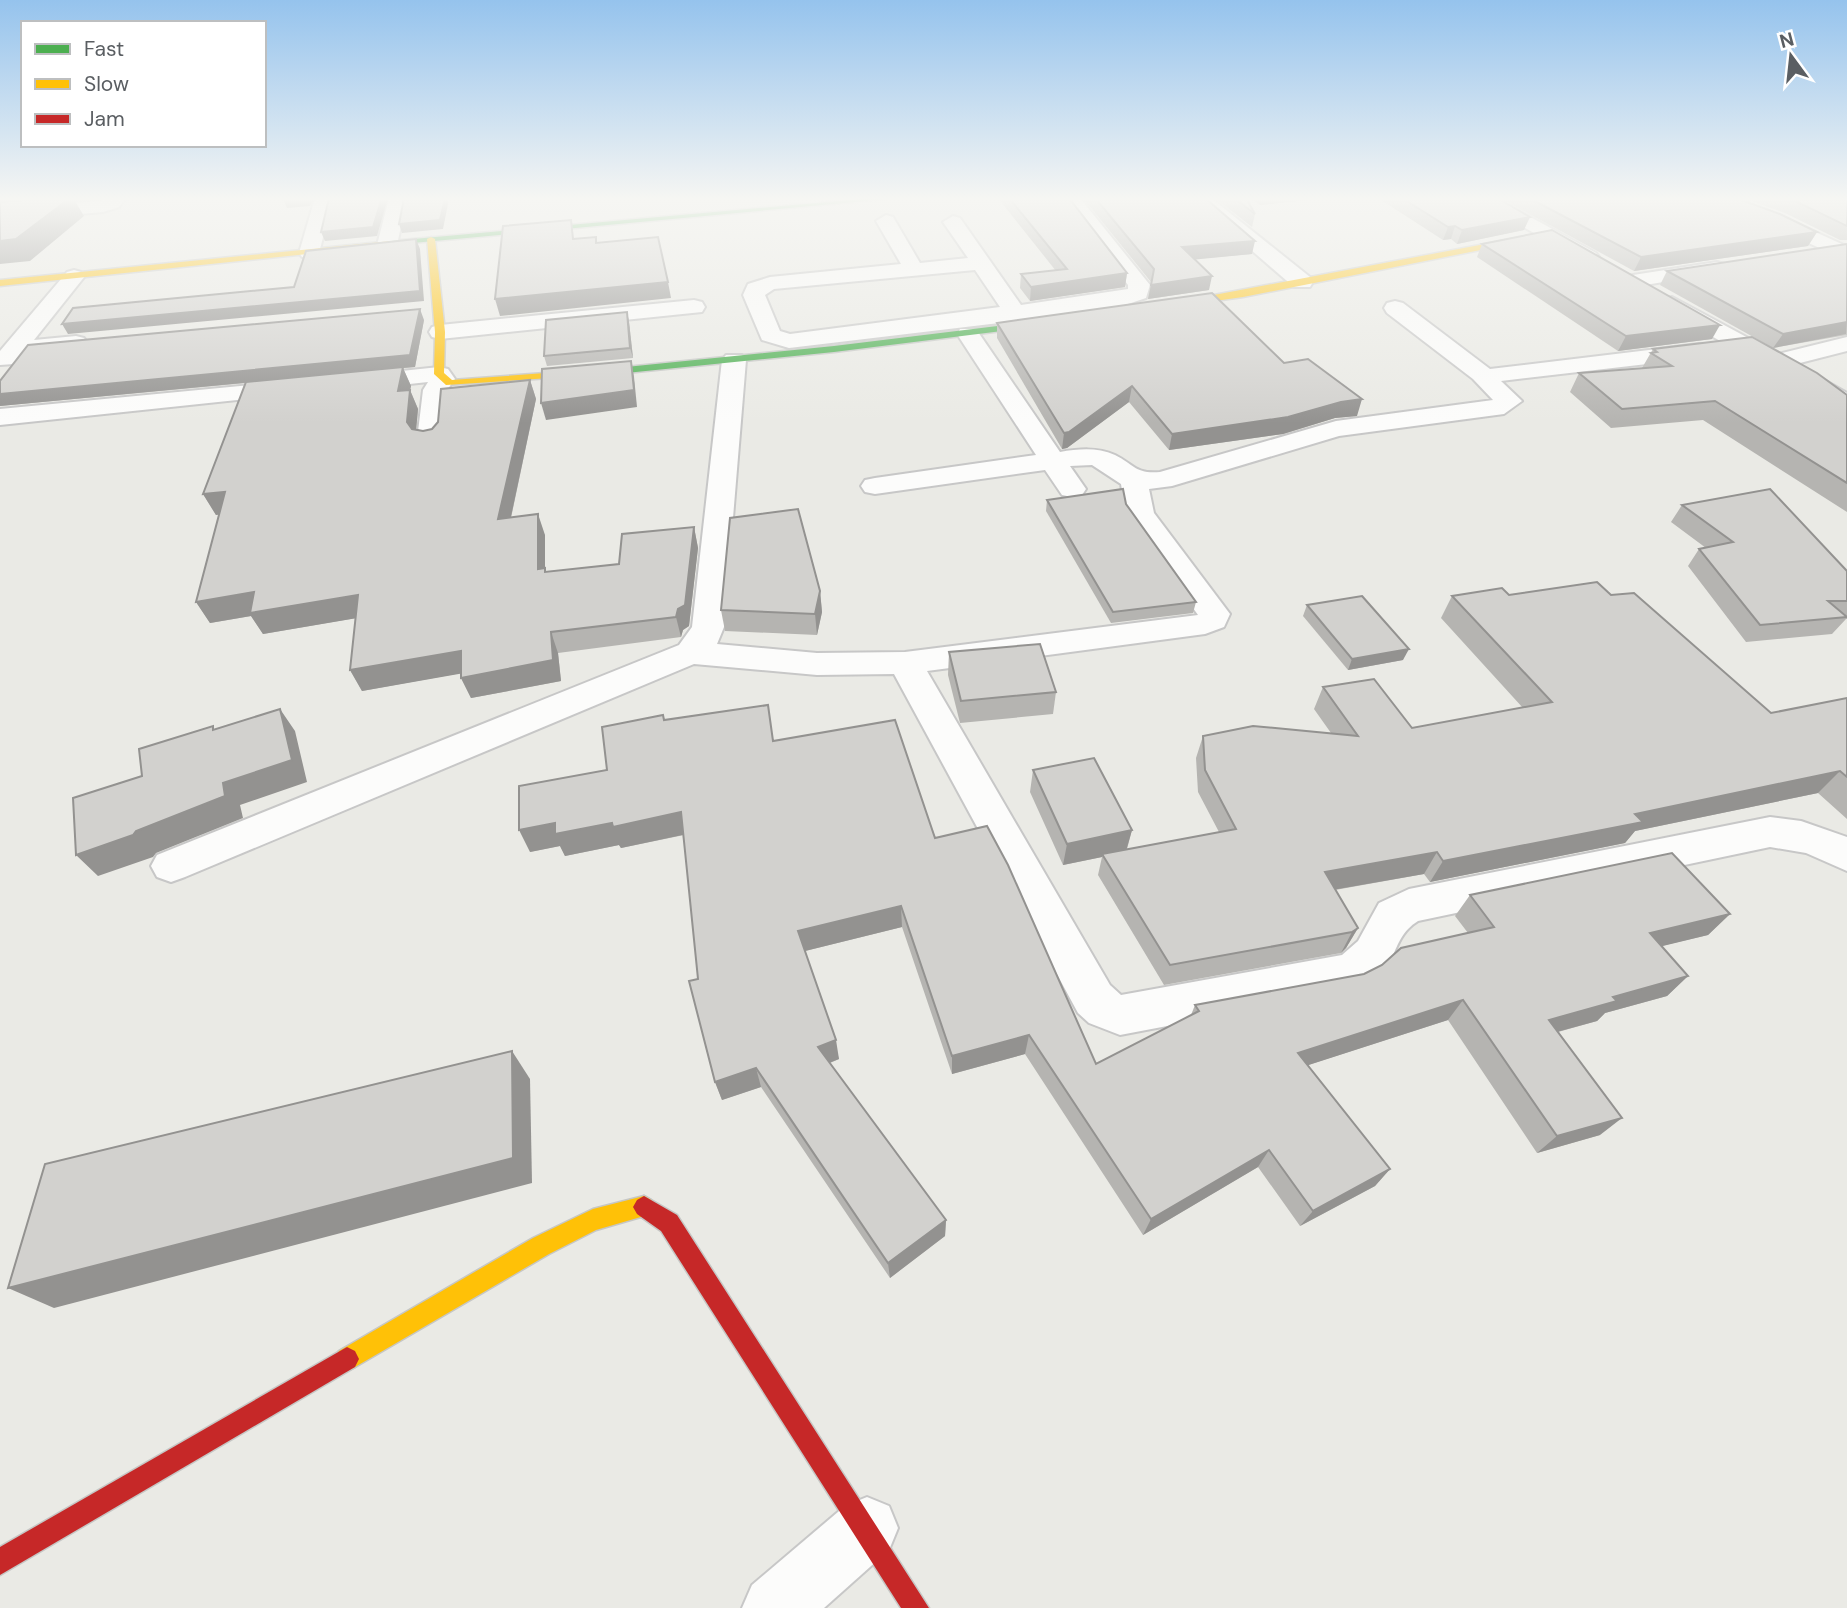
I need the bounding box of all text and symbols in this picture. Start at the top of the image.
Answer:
legend [21,21,266,147]
north arrow [1756,21,1826,91]
text: N [1777,26,1797,54]
text: Fast [84,35,124,63]
text: Slow [84,70,129,98]
text: Jam [84,105,125,133]

